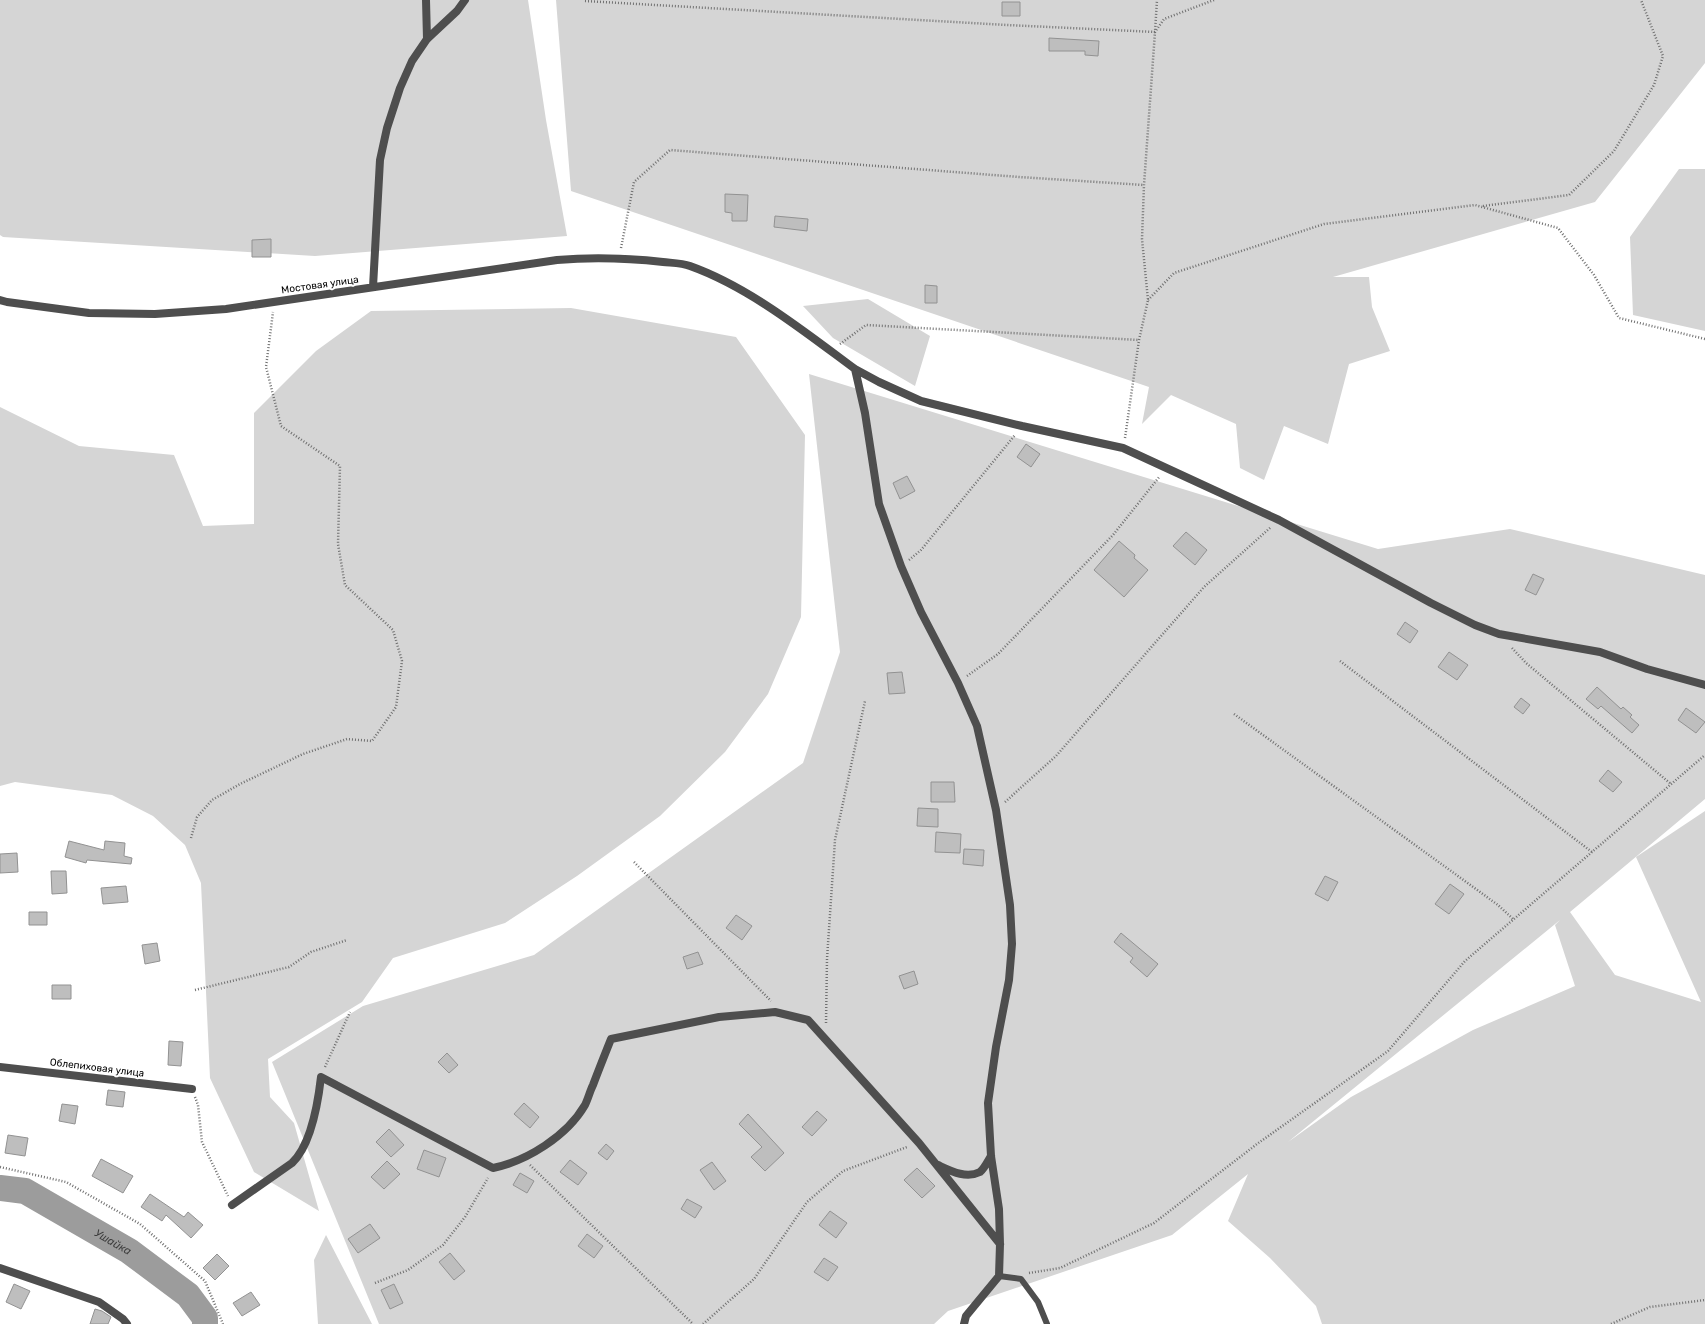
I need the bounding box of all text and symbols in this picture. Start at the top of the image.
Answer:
street label: Мостовая улица [281,274,359,296]
street label: Облепиховая улица [49,1056,145,1080]
water label: Ушайка [93,1226,134,1258]

